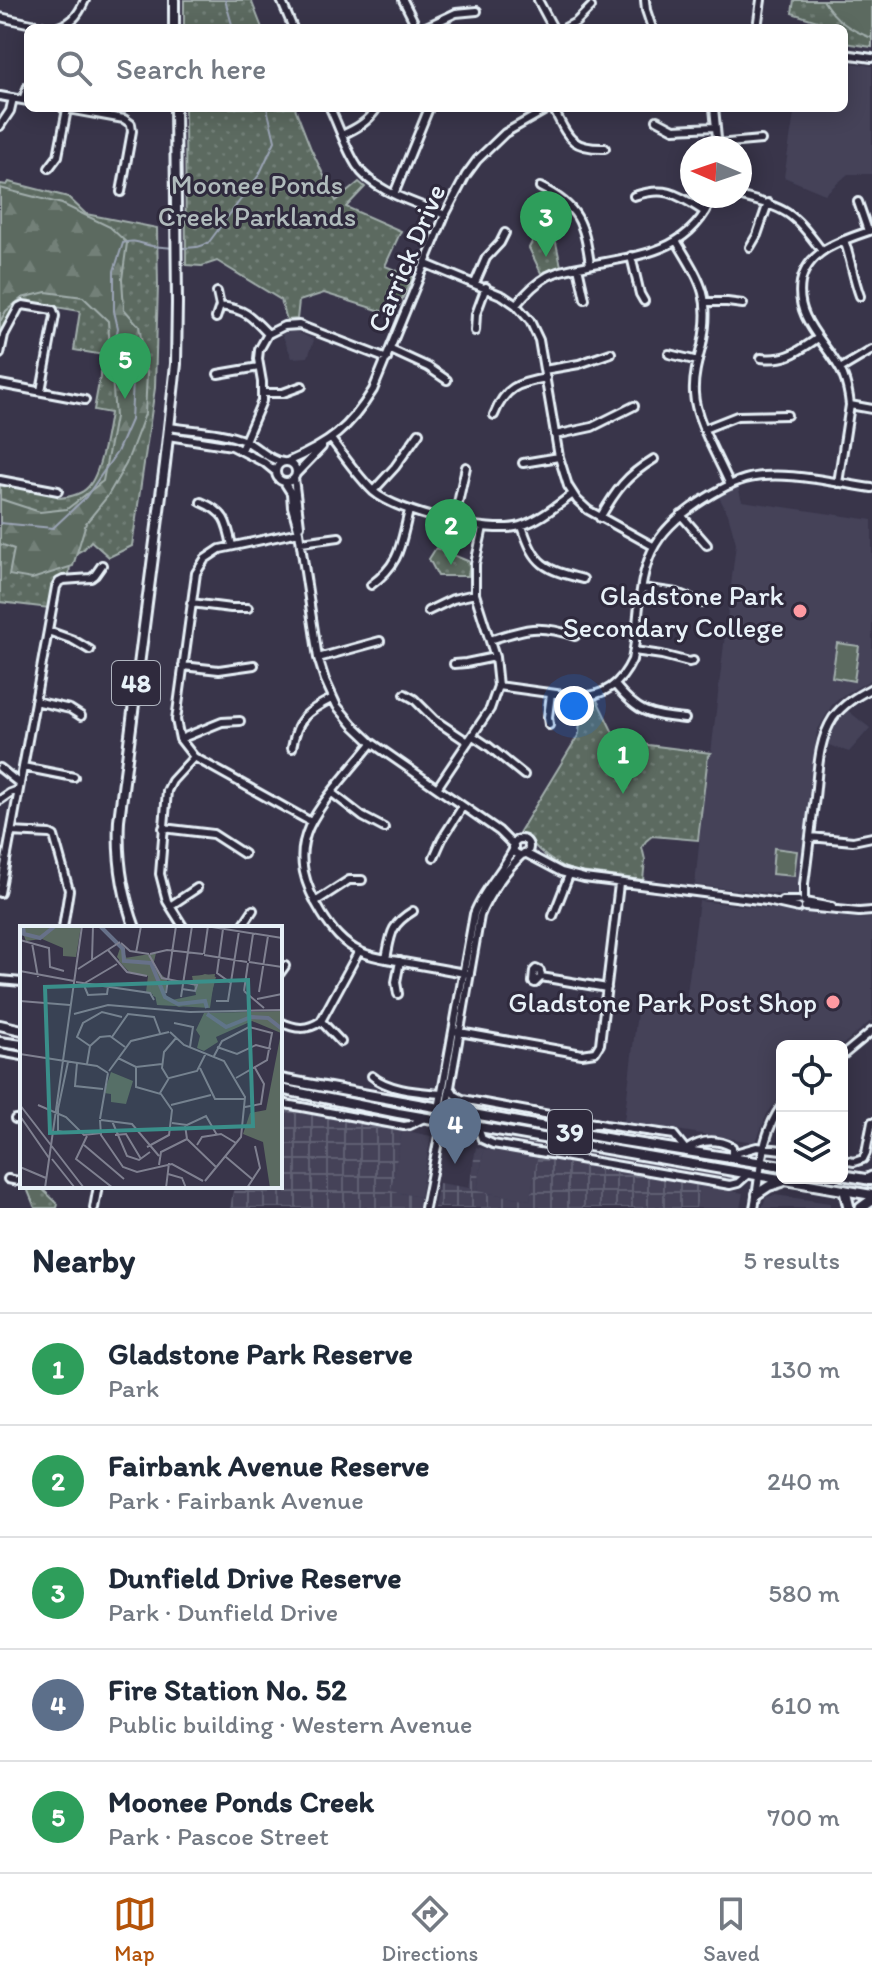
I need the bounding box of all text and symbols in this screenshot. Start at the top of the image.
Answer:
search box [24,24,848,112]
icon: search [52,46,96,90]
text: Search here [116,50,266,87]
north arrow [680,136,752,208]
park label: Moonee Ponds Creek Parklands [158,167,356,233]
street label: Carrick Drive [360,179,452,337]
pin: 3 [520,191,572,257]
pin: 5 [99,333,151,399]
pin: 2 [425,499,477,565]
place label: Gladstone Park Secondary College [563,578,785,644]
marker: Gladstone Park Secondary College [791,602,809,620]
road number: 48 [112,661,160,705]
your location [554,686,594,726]
pin: 1 [597,728,649,794]
inset map [20,926,282,1188]
place label: Gladstone Park Post Shop [508,985,817,1019]
marker: Gladstone Park Post Shop [824,993,842,1011]
map controls [776,1040,848,1184]
button: locate [776,1040,848,1112]
pin: 4 [429,1098,481,1164]
road number: 39 [548,1110,592,1154]
button: layers [776,1112,848,1184]
text: Nearby [32,1240,135,1281]
text: 5 results [743,1244,840,1276]
text: Gladstone Park Reserve [108,1335,413,1372]
text: 1 [52,1353,64,1385]
text: 130 m [770,1353,840,1385]
text: Park [108,1372,159,1404]
text: Fairbank Avenue Reserve [108,1447,430,1484]
text: 2 [51,1465,65,1497]
text: 240 m [767,1465,840,1497]
text: Park · Fairbank Avenue [108,1484,364,1516]
text: Dunfield Drive Reserve [108,1559,402,1596]
text: 3 [51,1577,65,1609]
text: 580 m [768,1577,840,1609]
text: Park · Dunfield Drive [108,1596,338,1628]
text: Fire Station No. 52 [108,1671,347,1708]
text: 4 [50,1689,66,1721]
text: 610 m [770,1689,840,1721]
text: Public building · Western Avenue [108,1708,472,1740]
text: Moonee Ponds Creek [108,1783,374,1820]
text: 5 [51,1801,65,1833]
text: 700 m [767,1801,840,1833]
text: Park · Pascoe Street [108,1820,329,1852]
tab: Map [113,1892,157,1967]
tab: Directions [382,1892,478,1967]
tab: Saved [703,1892,759,1967]

